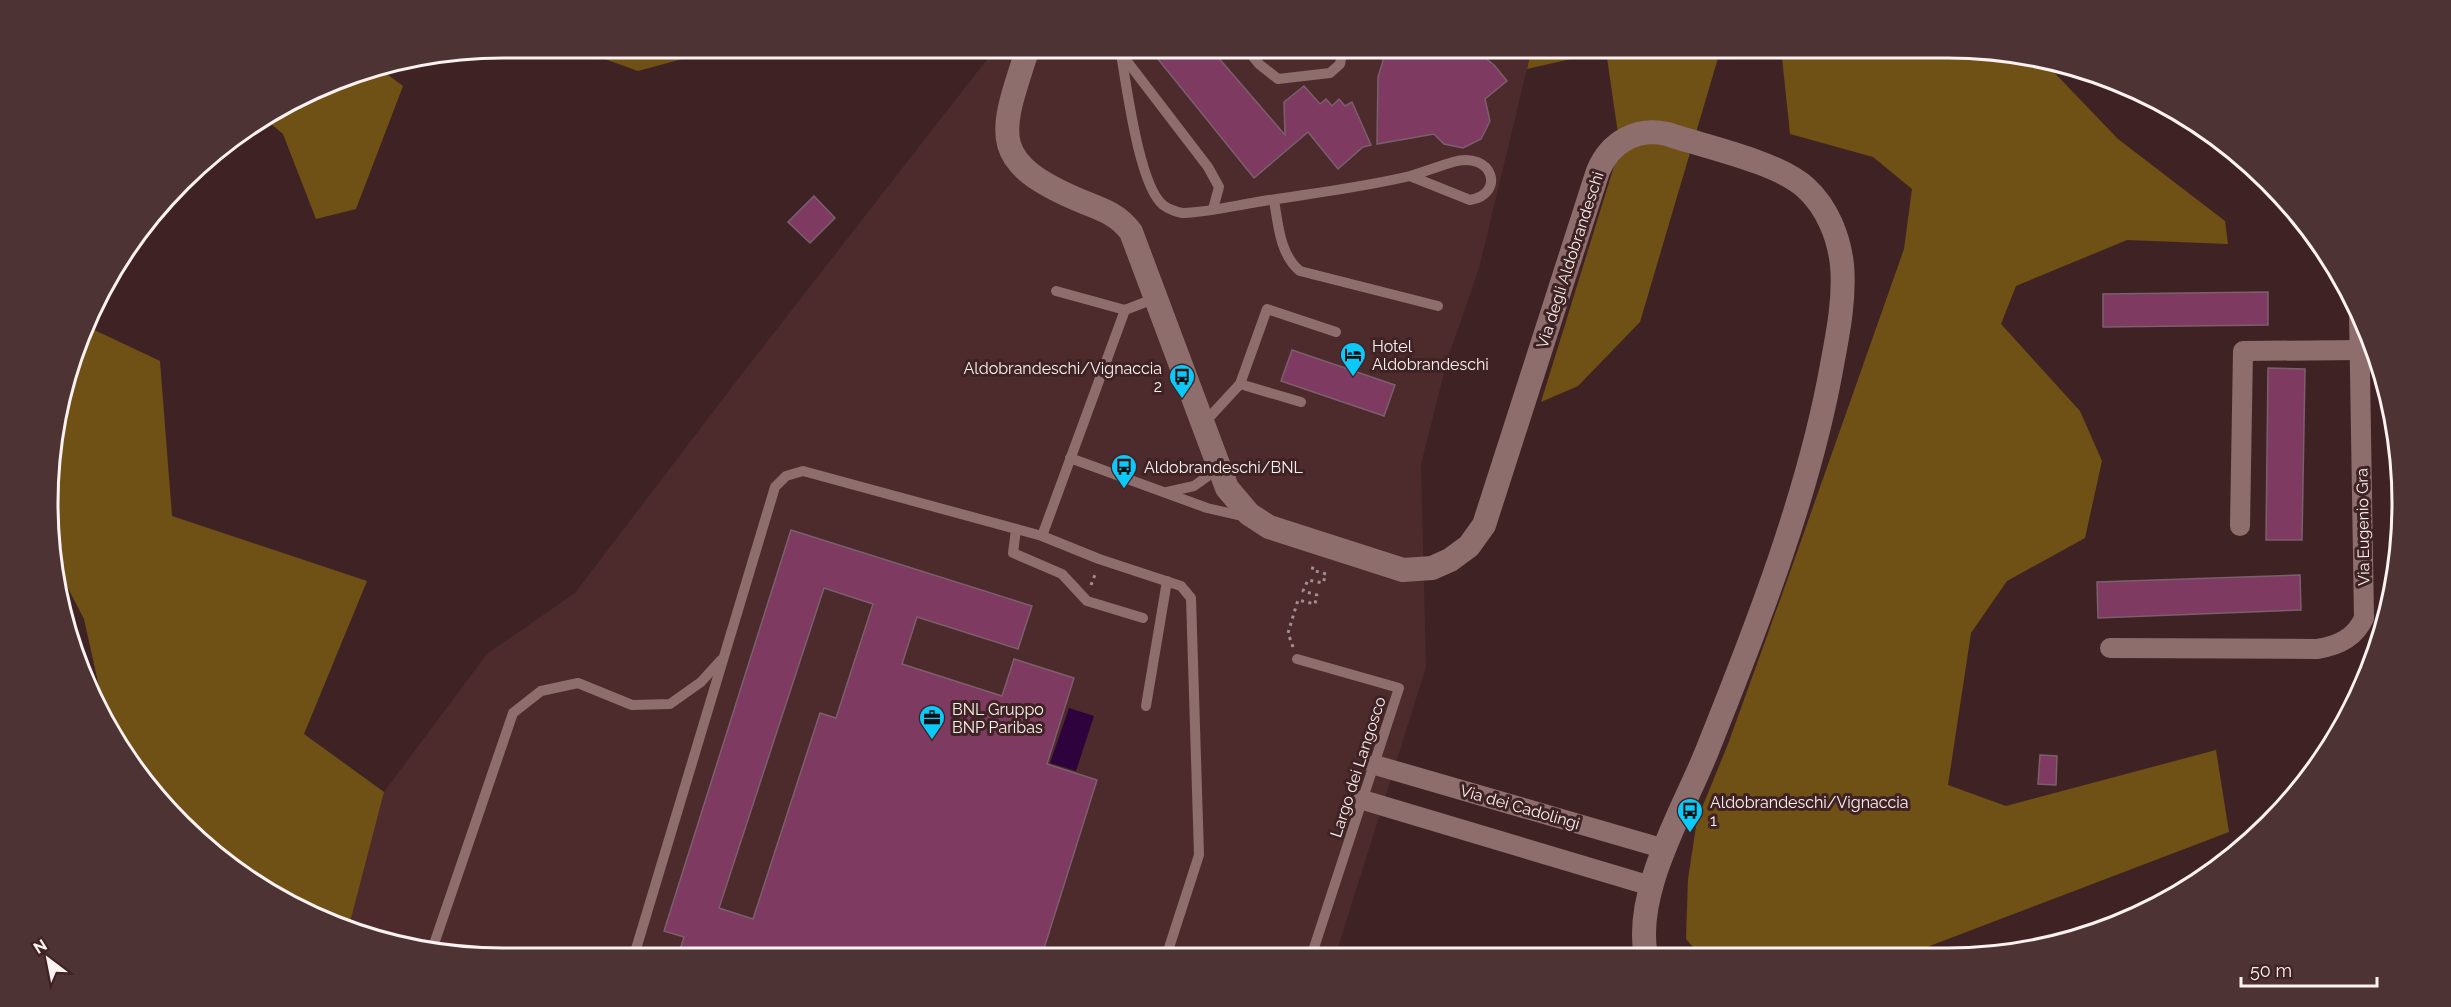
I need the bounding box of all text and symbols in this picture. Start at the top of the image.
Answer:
street label: Via degli Aldobrandeschi [1532,169,1608,351]
place label: Hotel Aldobrandeschi [1372,337,1489,374]
hotel icon: Hotel Aldobrandeschi [1338,340,1368,378]
place label: Aldobrandeschi/Vignaccia 2 [964,359,1162,396]
bus stop icon: Aldobrandeschi/Vignaccia 2 [1167,362,1197,400]
bus stop icon: Aldobrandeschi/BNL [1109,452,1139,490]
place label: Aldobrandeschi/BNL [1144,458,1303,477]
street label: Via Eugenio Gra [2352,468,2374,586]
street label: Largo dei Langosco [1326,694,1390,840]
place label: BNL Gruppo BNP Paribas [952,700,1044,737]
office icon: BNL Gruppo BNP Paribas [917,703,947,741]
street label: Via dei Cadolingi [1458,781,1582,833]
place label: Aldobrandeschi/Vignaccia 1 [1710,793,1908,830]
bus stop icon: Aldobrandeschi/Vignaccia 1 [1675,796,1705,834]
north arrow [18,929,78,989]
text: N [30,935,51,958]
scale bar [2241,950,2378,988]
text: 50 m [2250,960,2292,981]

